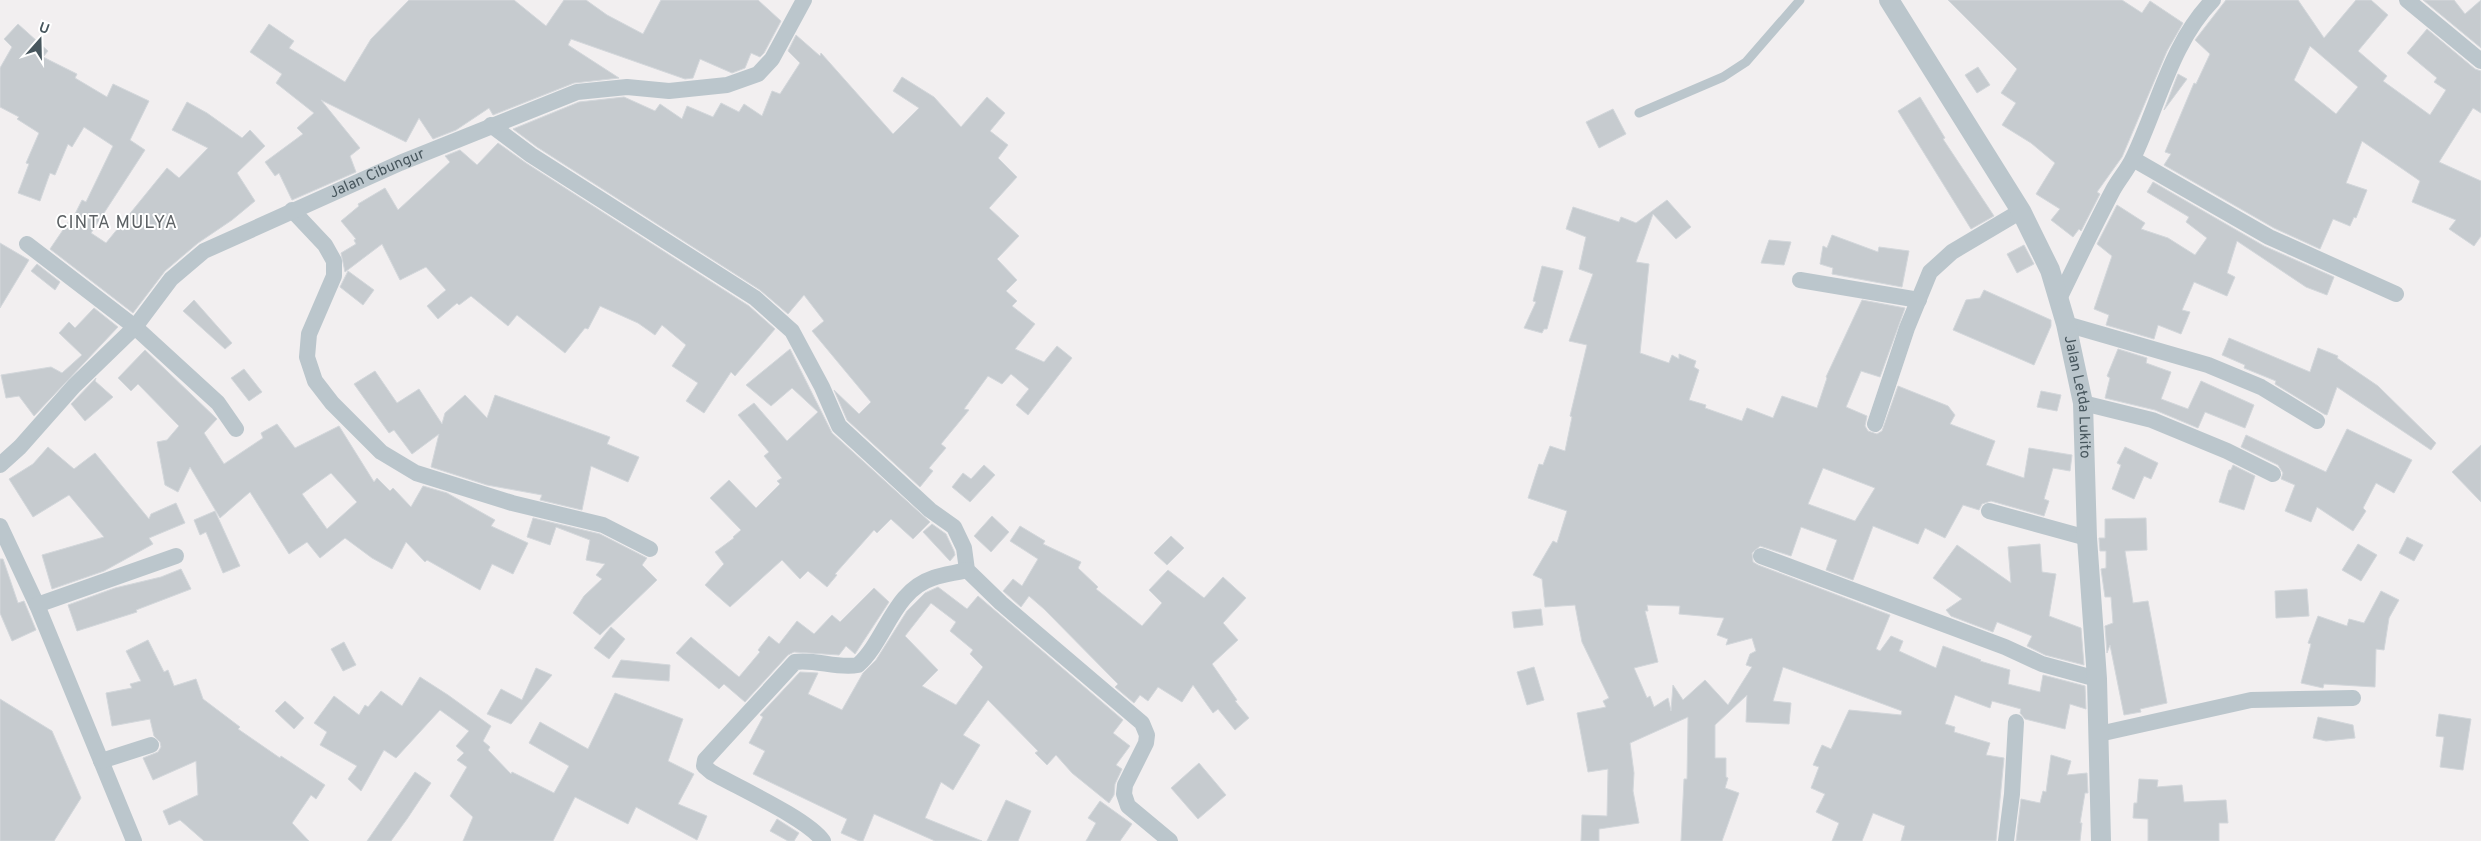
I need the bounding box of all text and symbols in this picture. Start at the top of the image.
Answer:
north arrow [15,15,65,65]
text: U [36,20,52,39]
street label: Jalan Cibungur [326,145,428,203]
district label: CINTA MULYA [56,212,178,235]
street label: Jalan Letda Lukito [2059,334,2094,459]

